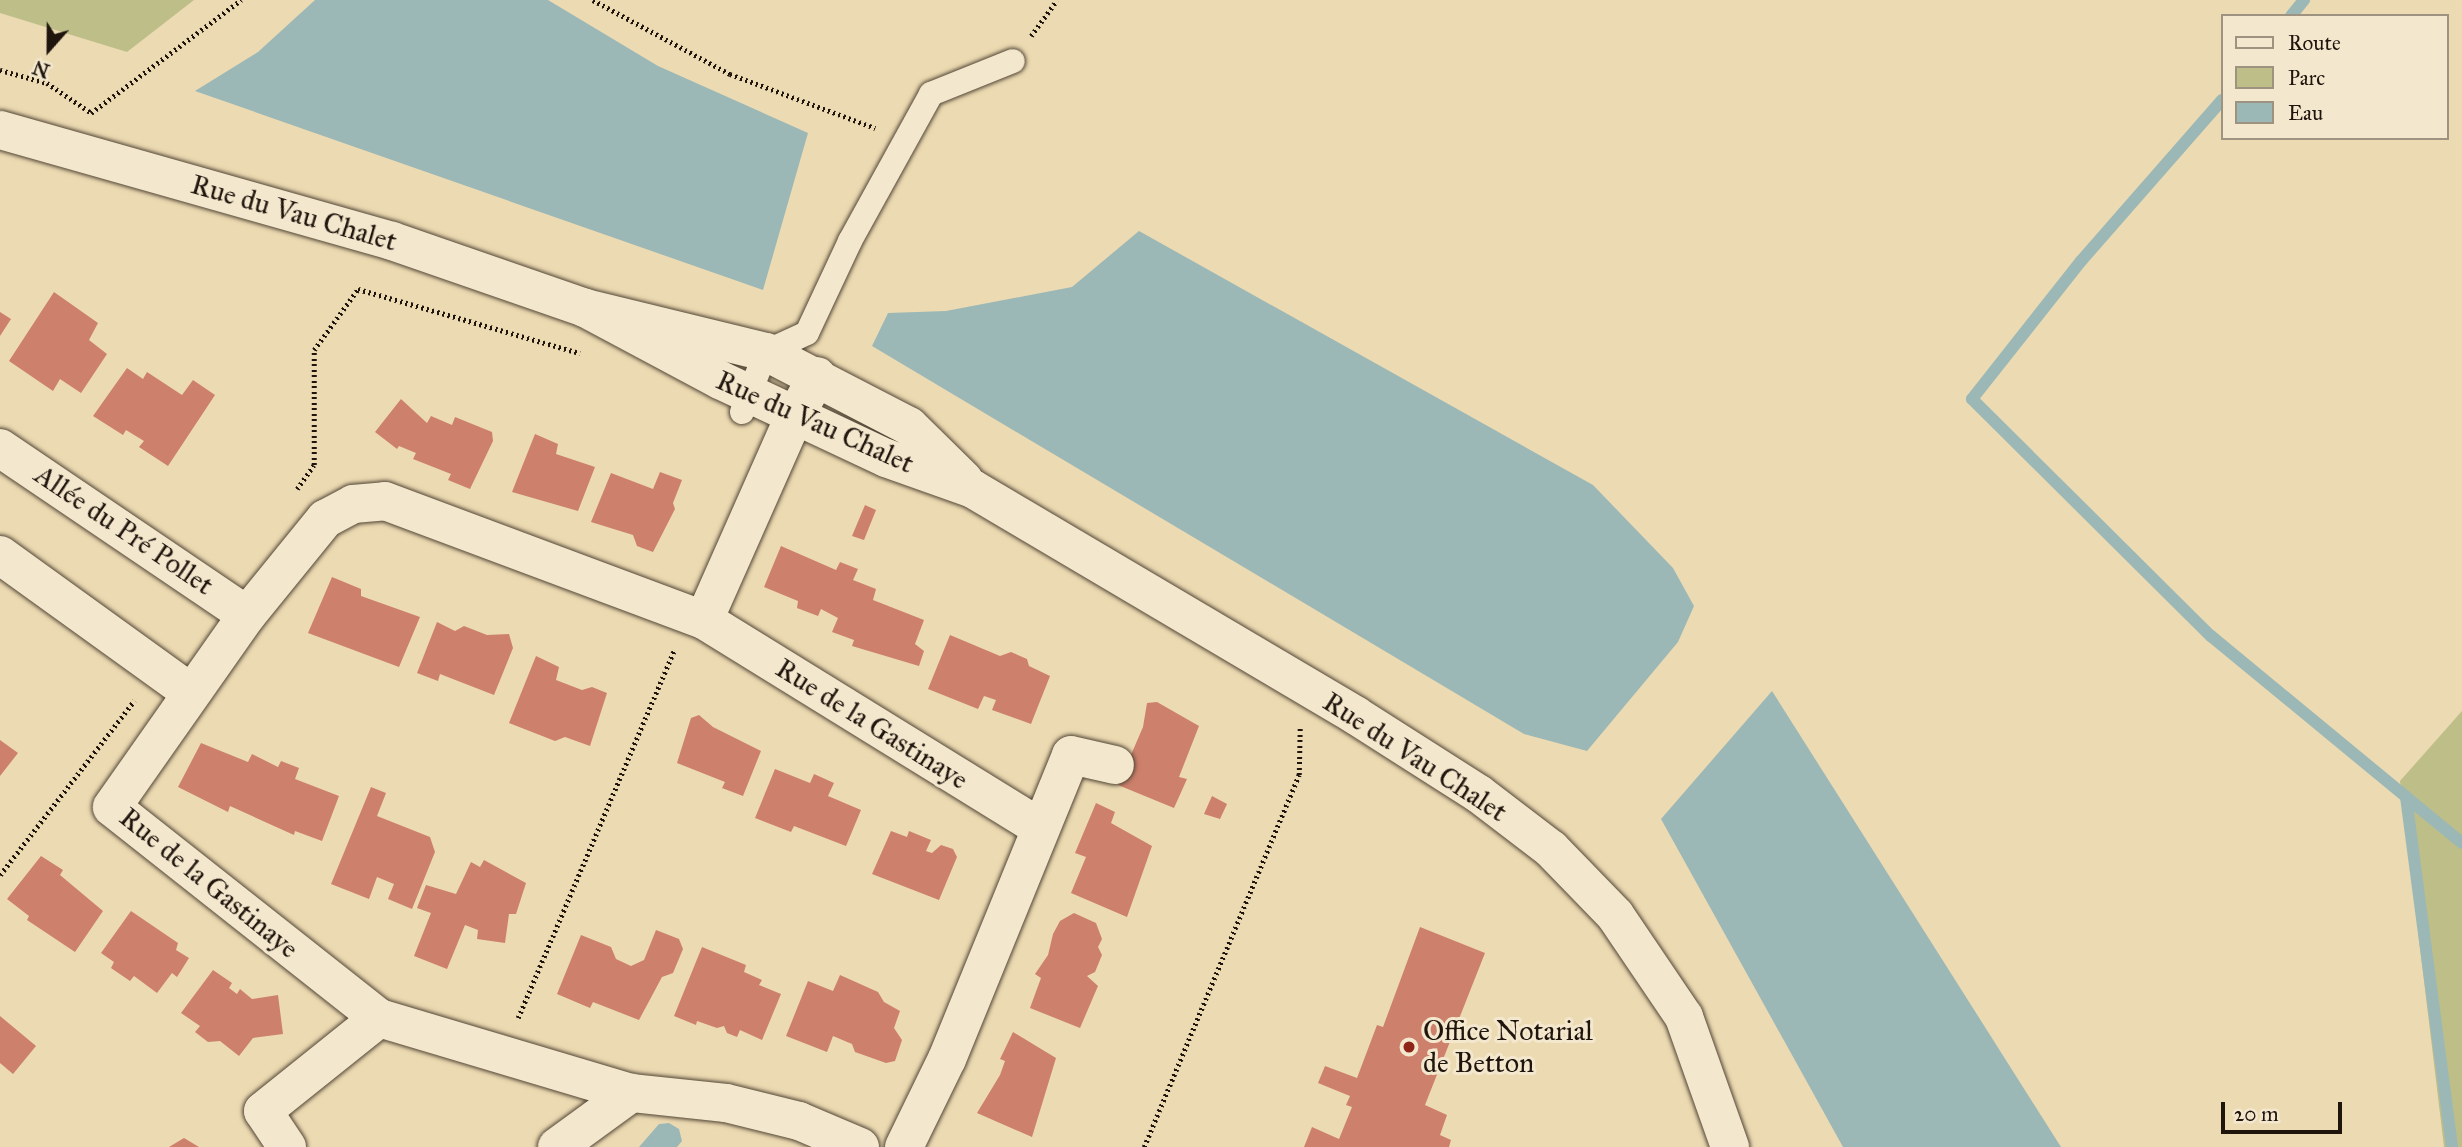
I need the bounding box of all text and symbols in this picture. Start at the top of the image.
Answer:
north arrow [14,14,84,84]
legend [2220,14,2448,140]
text: Route [2288,30,2341,56]
text: N [30,55,53,83]
text: Parc [2288,65,2325,91]
text: Eau [2288,100,2323,126]
street label: Rue du Vau Chalet [187,168,401,258]
street label: Rue du Vau Chalet [711,363,919,481]
street label: Allée du Pré Pollet [28,458,220,602]
street label: Rue de la Gastinaye [770,651,974,797]
street label: Rue du Vau Chalet [1317,685,1513,829]
street label: Rue de la Gastinaye [113,801,305,965]
place label: Office Notarial de Betton [1423,1014,1593,1080]
marker: Office Notarial de Betton [1401,1039,1417,1055]
scale bar [2224,1088,2345,1132]
text: 20 m [2234,1101,2279,1127]

